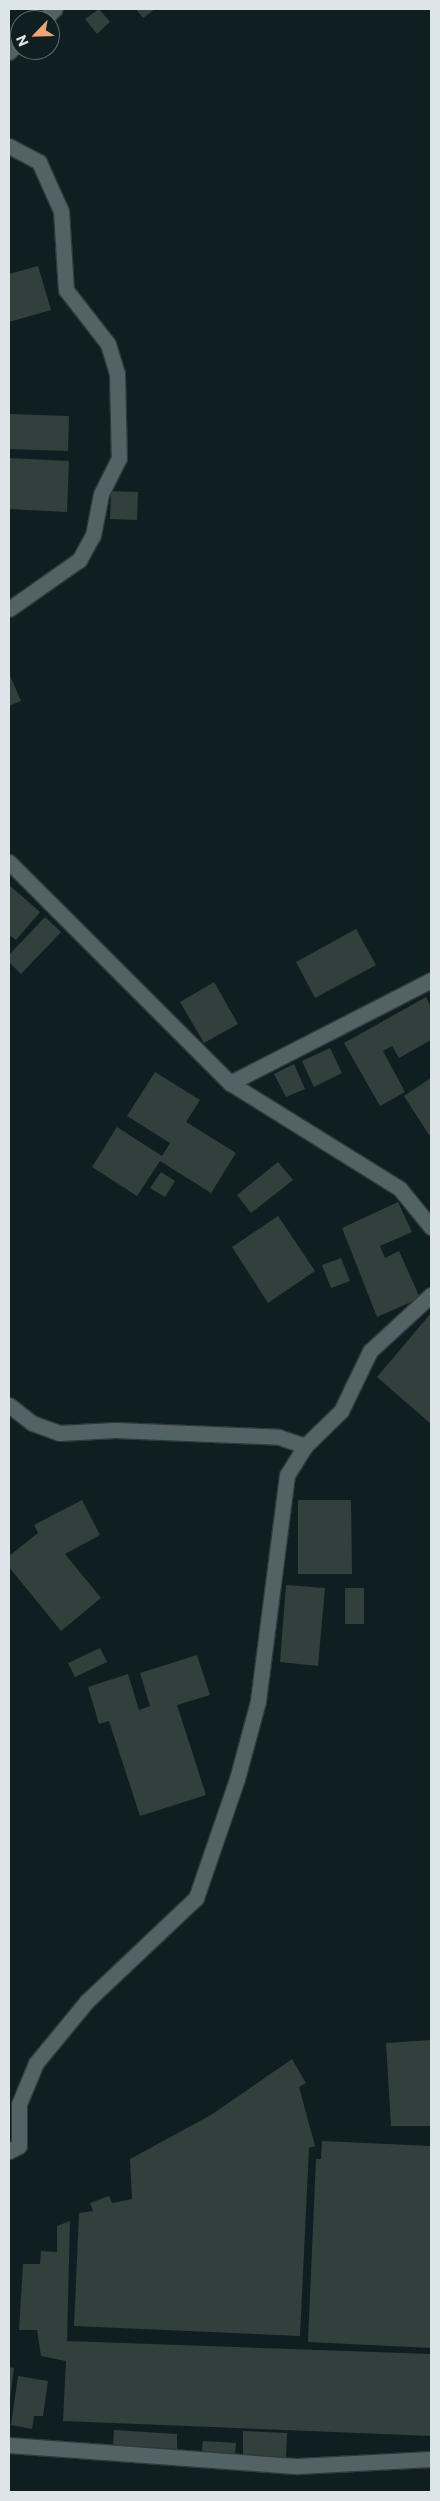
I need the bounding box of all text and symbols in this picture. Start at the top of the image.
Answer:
north arrow [10,10,60,60]
text: N [12,33,32,49]

